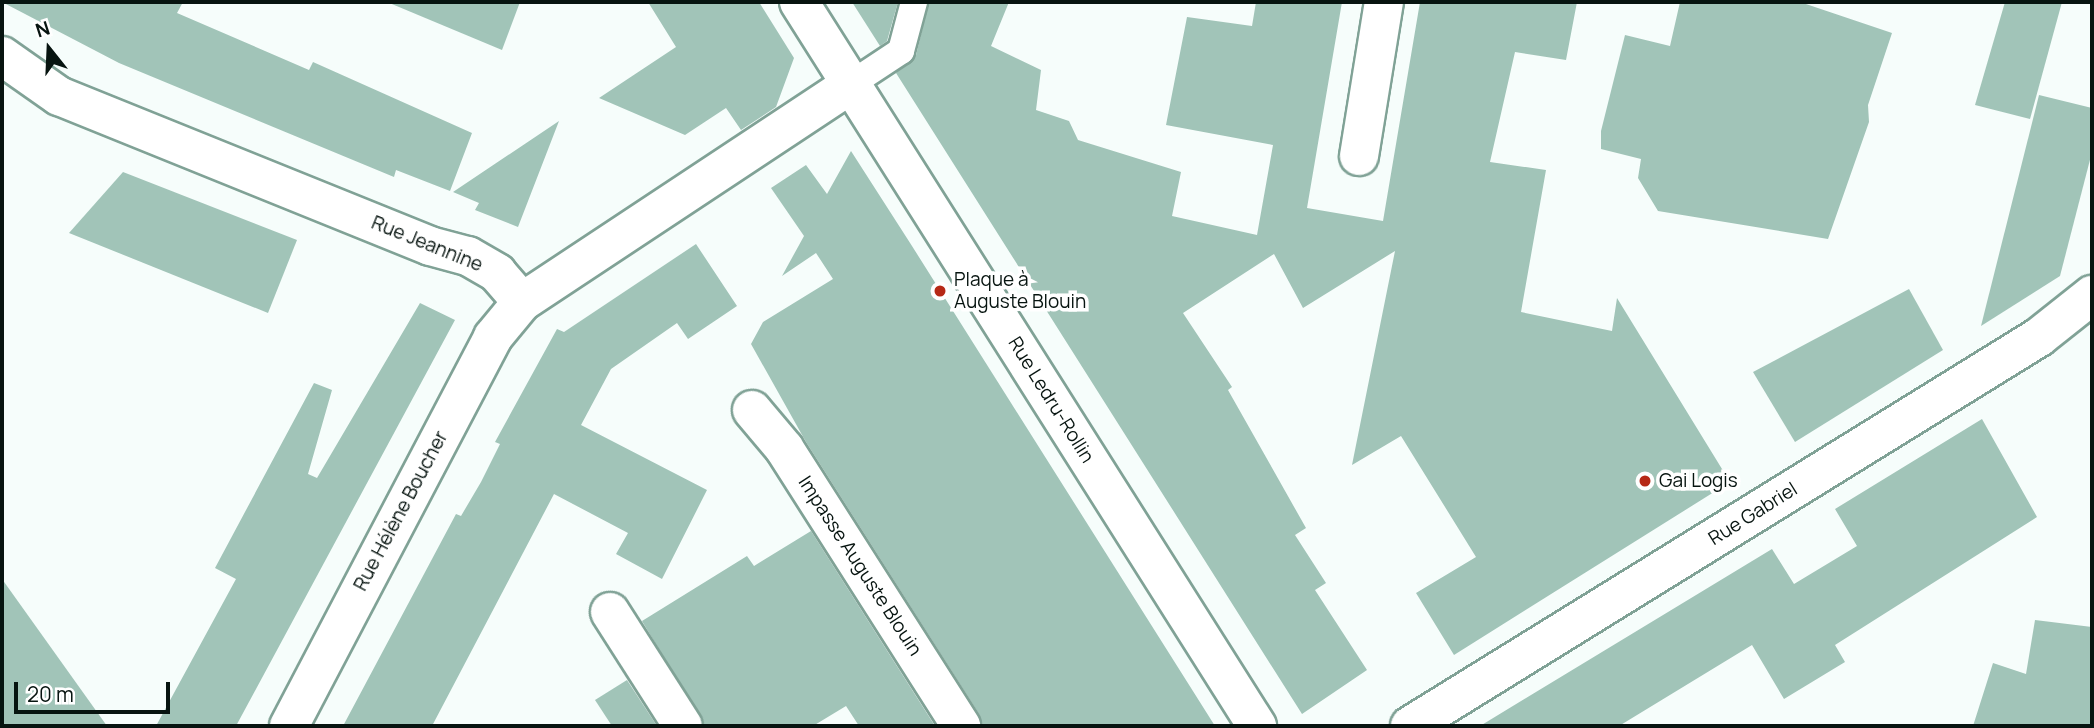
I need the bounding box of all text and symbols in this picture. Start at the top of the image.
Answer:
north arrow [14,14,84,84]
text: N [32,15,53,44]
street label: Rue Jeannine [368,211,486,277]
place label: Plaque à Auguste Blouin [954,269,1086,313]
marker: Plaque à Auguste Blouin [932,283,948,299]
street label: Rue Ledru-Rollin [1003,333,1099,467]
street label: Rue Hélène Boucher [349,427,453,595]
place label: Gai Logis [1659,470,1738,492]
street label: Impasse Auguste Blouin [793,472,927,660]
marker: Gai Logis [1637,473,1653,489]
street label: Rue Gabriel [1704,478,1802,550]
scale bar [18,668,173,712]
text: 20 m [27,680,74,708]

